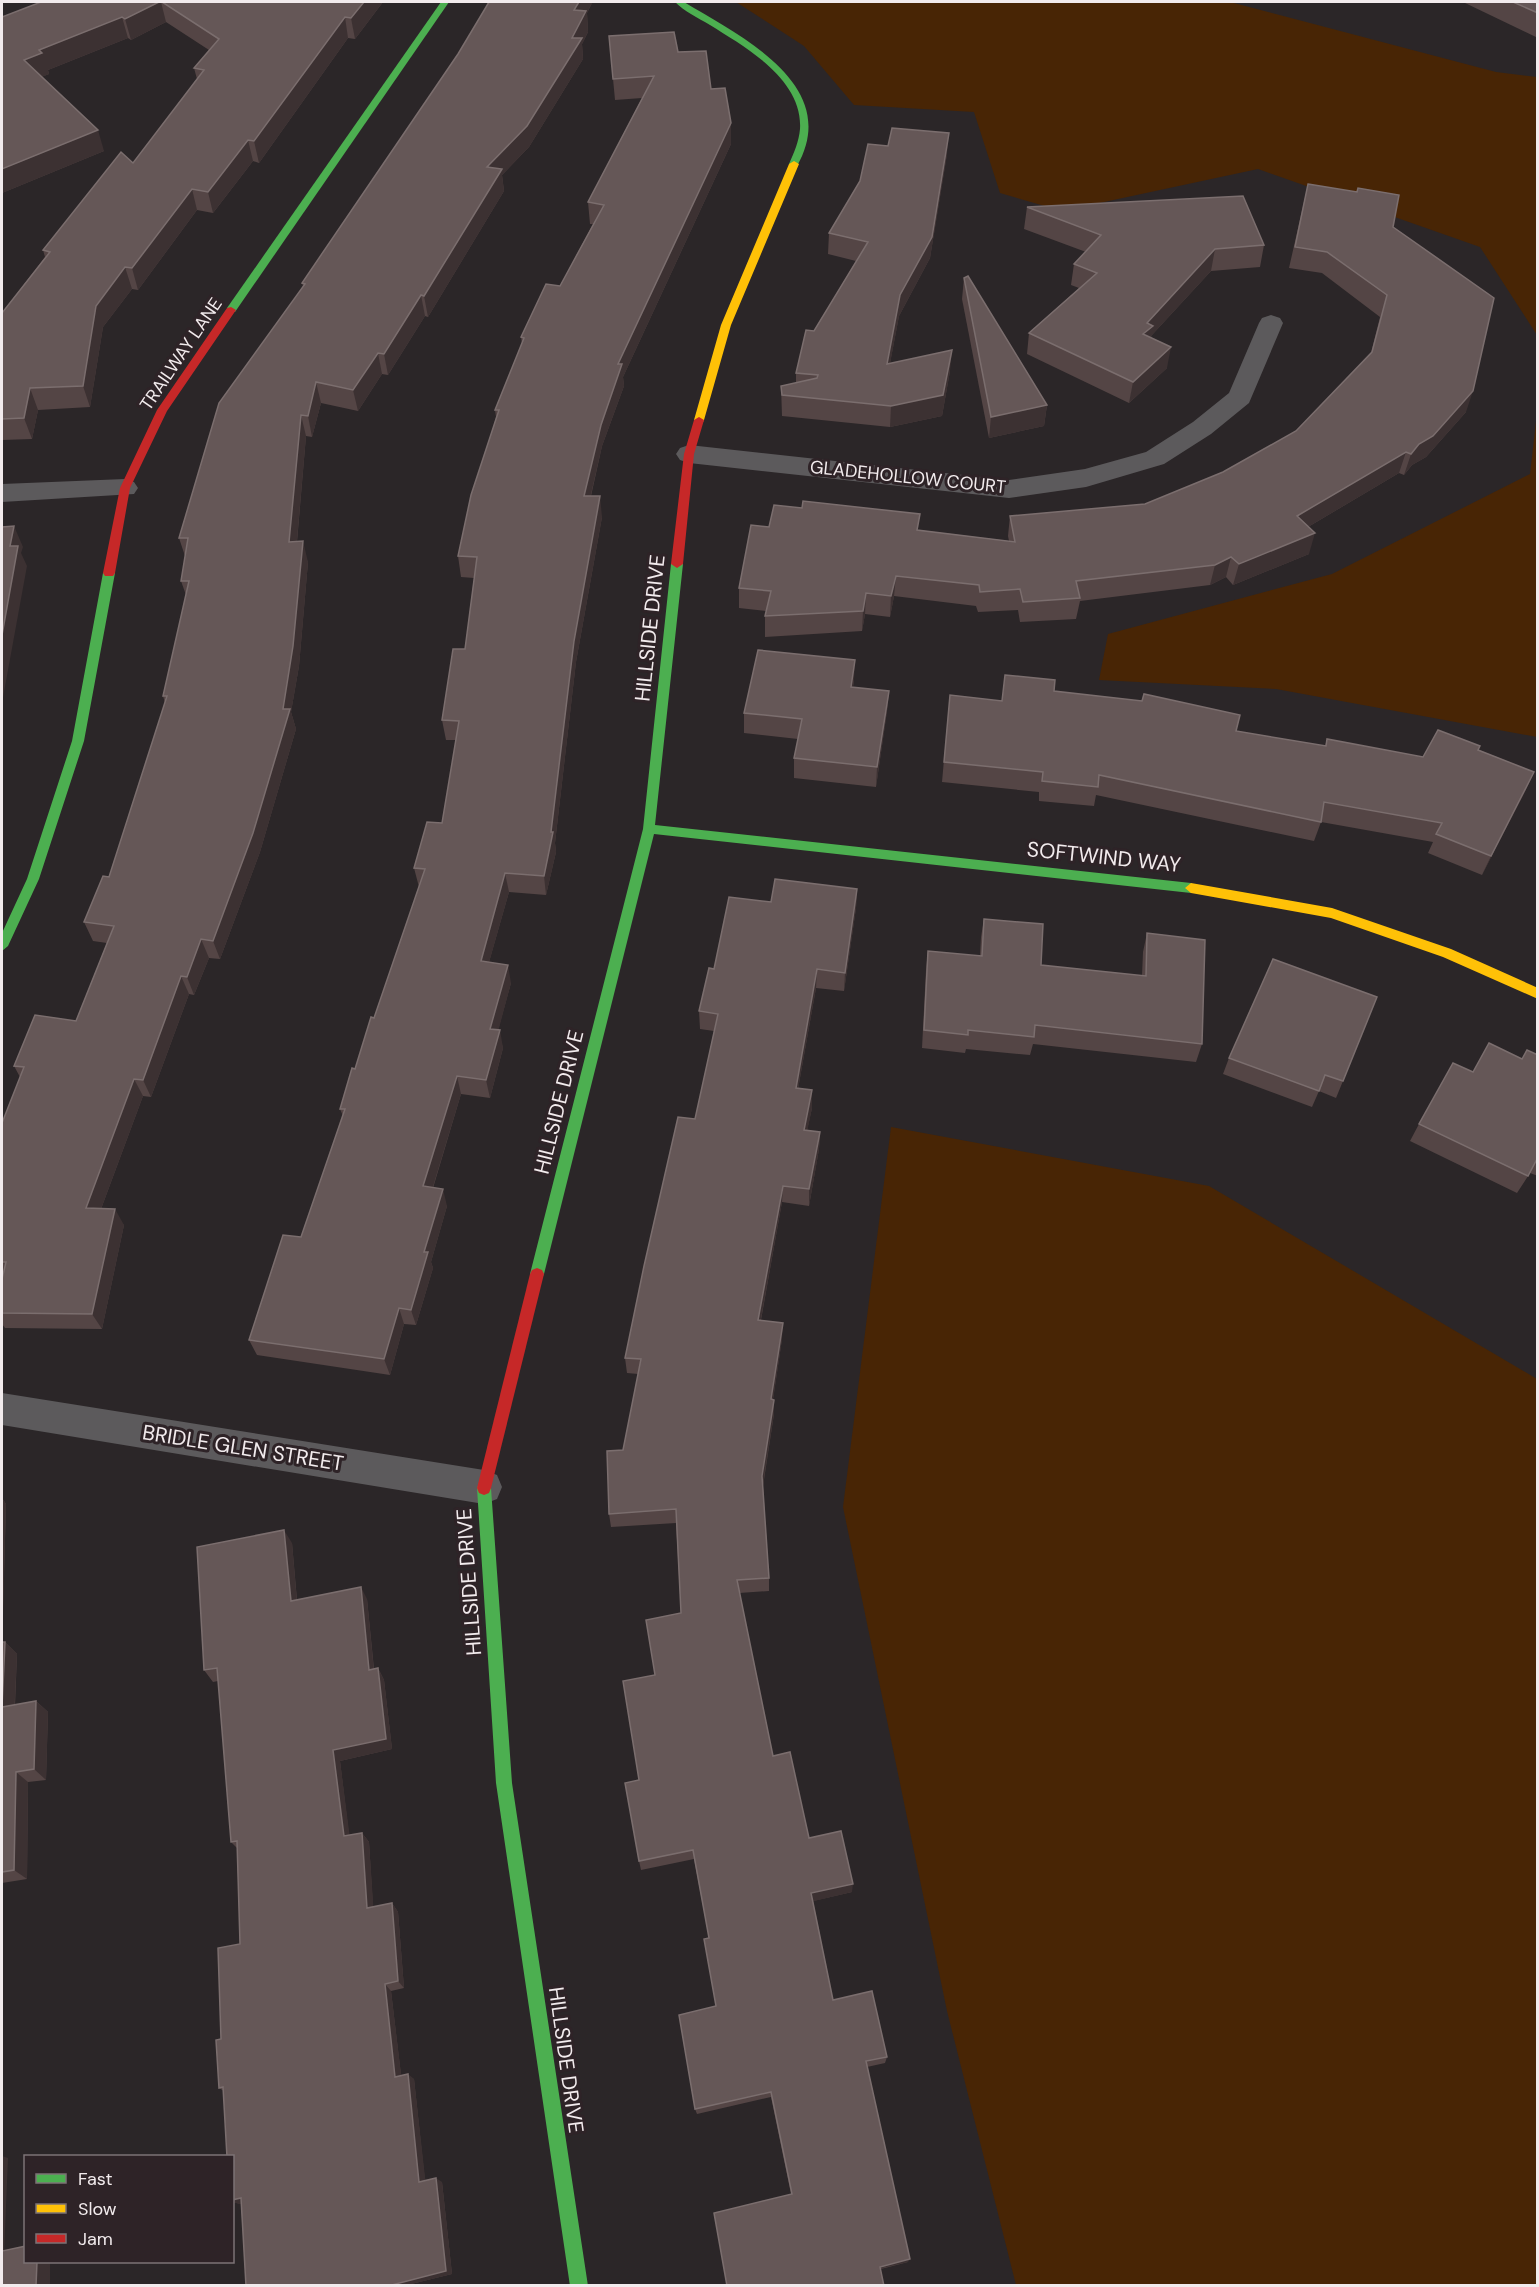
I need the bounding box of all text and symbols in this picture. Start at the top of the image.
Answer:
street label: TRAILWAY LANE [134,293,228,415]
street label: GLADEHOLLOW COURT [809,455,1007,499]
street label: HILLSIDE DRIVE [628,553,672,703]
street label: SOFTWIND WAY [1026,835,1182,879]
street label: HILLSIDE DRIVE [528,1027,590,1177]
street label: BRIDLE GLEN STREET [140,1418,346,1478]
street label: HILLSIDE DRIVE [450,1507,488,1657]
street label: HILLSIDE DRIVE [542,1985,590,2135]
legend [24,2155,234,2263]
text: Fast [78,2167,113,2191]
text: Slow [78,2197,117,2221]
text: Jam [78,2227,113,2251]

